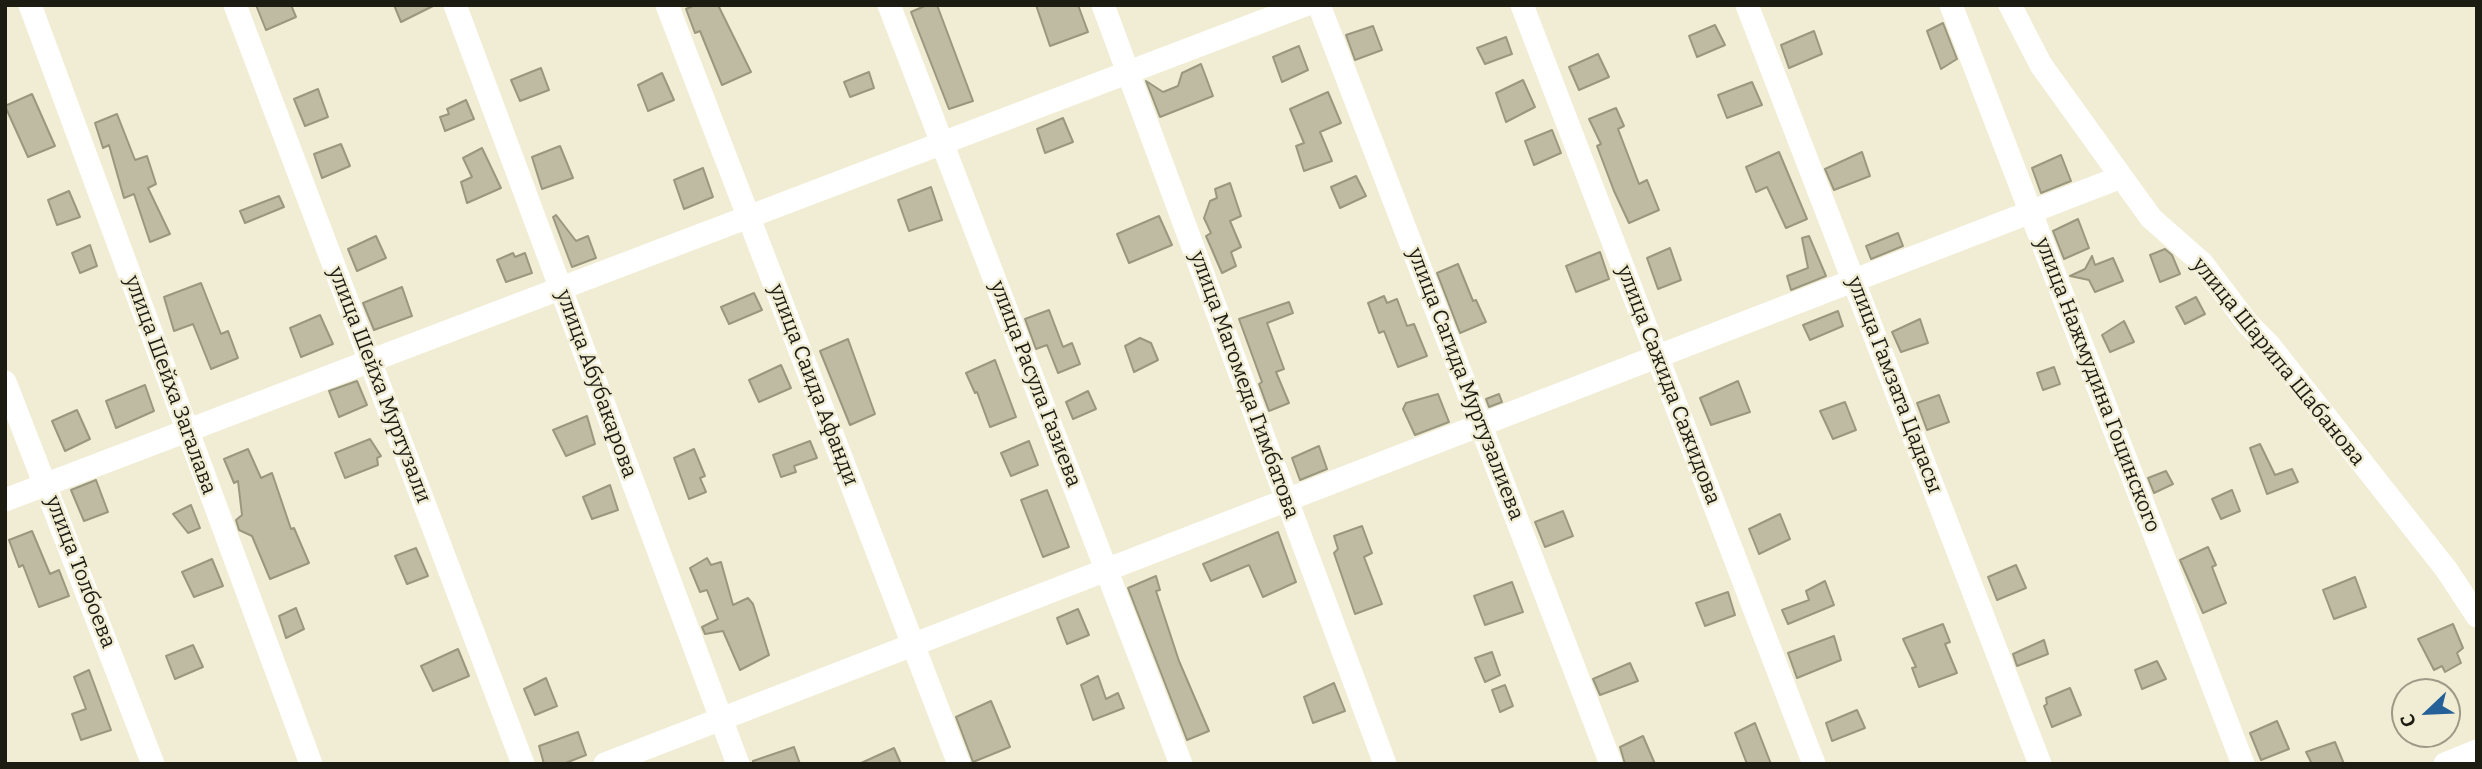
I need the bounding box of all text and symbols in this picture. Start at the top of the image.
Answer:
street label: улица Нажмудина Гоцинского [2029,234,2165,536]
street label: улица Сагида Муртузалиева [1401,244,1529,524]
street label: улица Магомеда Гимбатова [1184,248,1304,522]
street label: улица Шарипа Шабанова [2186,253,2370,471]
street label: улица Сажида Сажидова [1611,262,1725,508]
street label: улица Шейха Муртузали [322,263,436,507]
street label: улица Шейха Загалава [119,272,221,498]
street label: улица Гамзата Цадасы [1841,273,1947,497]
street label: улица Расула Газиева [984,277,1086,491]
street label: улица Саида Афанди [763,281,863,489]
street label: улица Абубакарова [550,287,642,481]
street label: улица Толбоева [39,492,121,652]
north arrow [2391,678,2461,748]
text: С [2395,711,2421,731]

